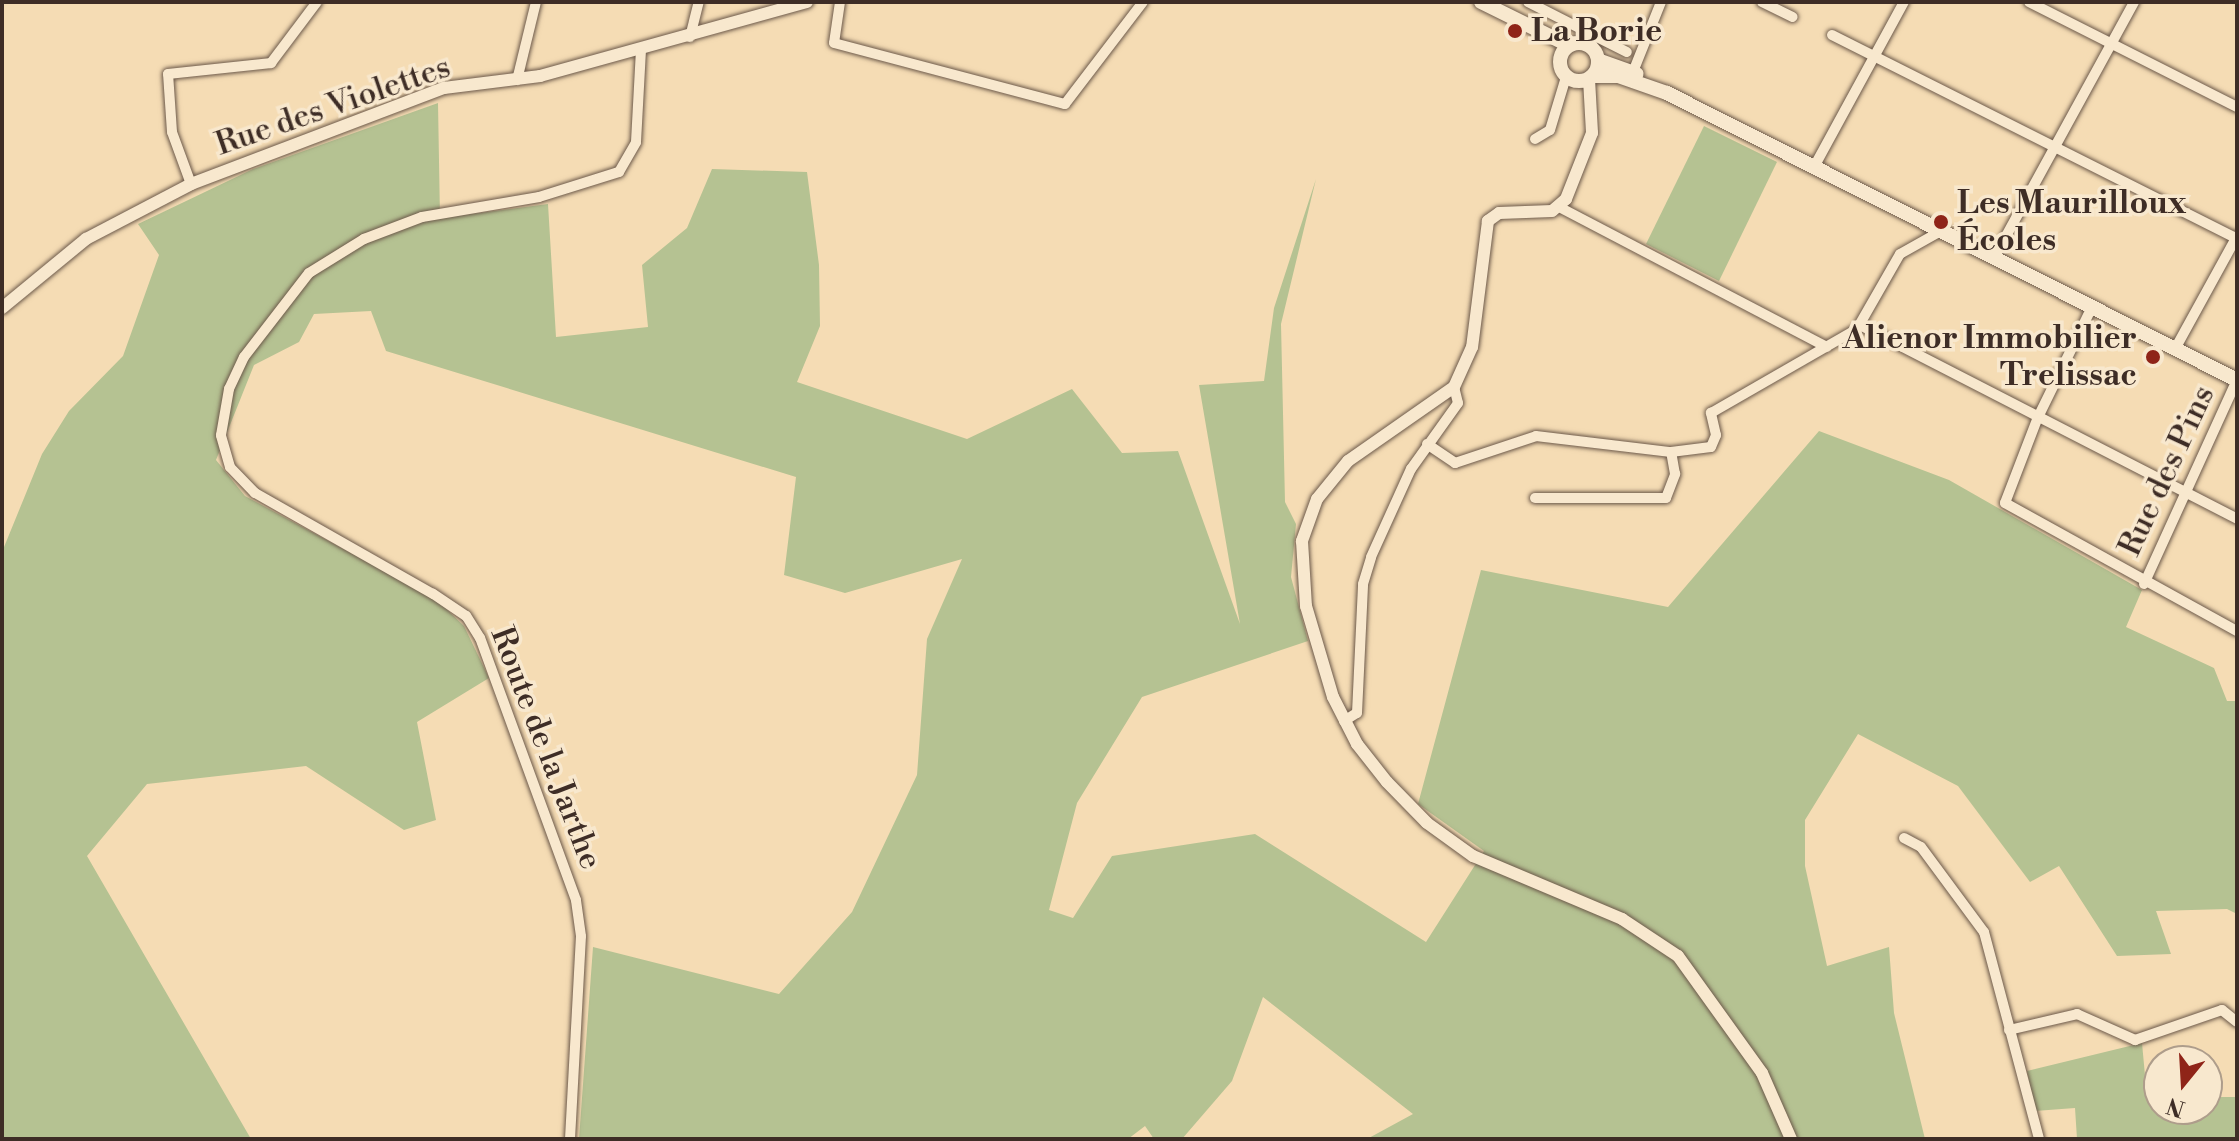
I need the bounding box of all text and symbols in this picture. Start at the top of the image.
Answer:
place label: La Borie [1531,12,1662,50]
marker: La Borie [1506,22,1524,40]
street label: Rue des Violettes [211,48,455,164]
place label: Les Maurilloux Écoles [1957,185,2186,260]
marker: Les Maurilloux Écoles [1932,213,1950,231]
place label: Alienor Immobilier Trelissac [1842,320,2137,395]
marker: Alienor Immobilier Trelissac [2144,348,2162,366]
street label: Rue des Pins [2111,380,2223,562]
street label: Route de la Jarthe [482,621,610,875]
north arrow [2143,1045,2223,1125]
text: N [2164,1091,2188,1122]

